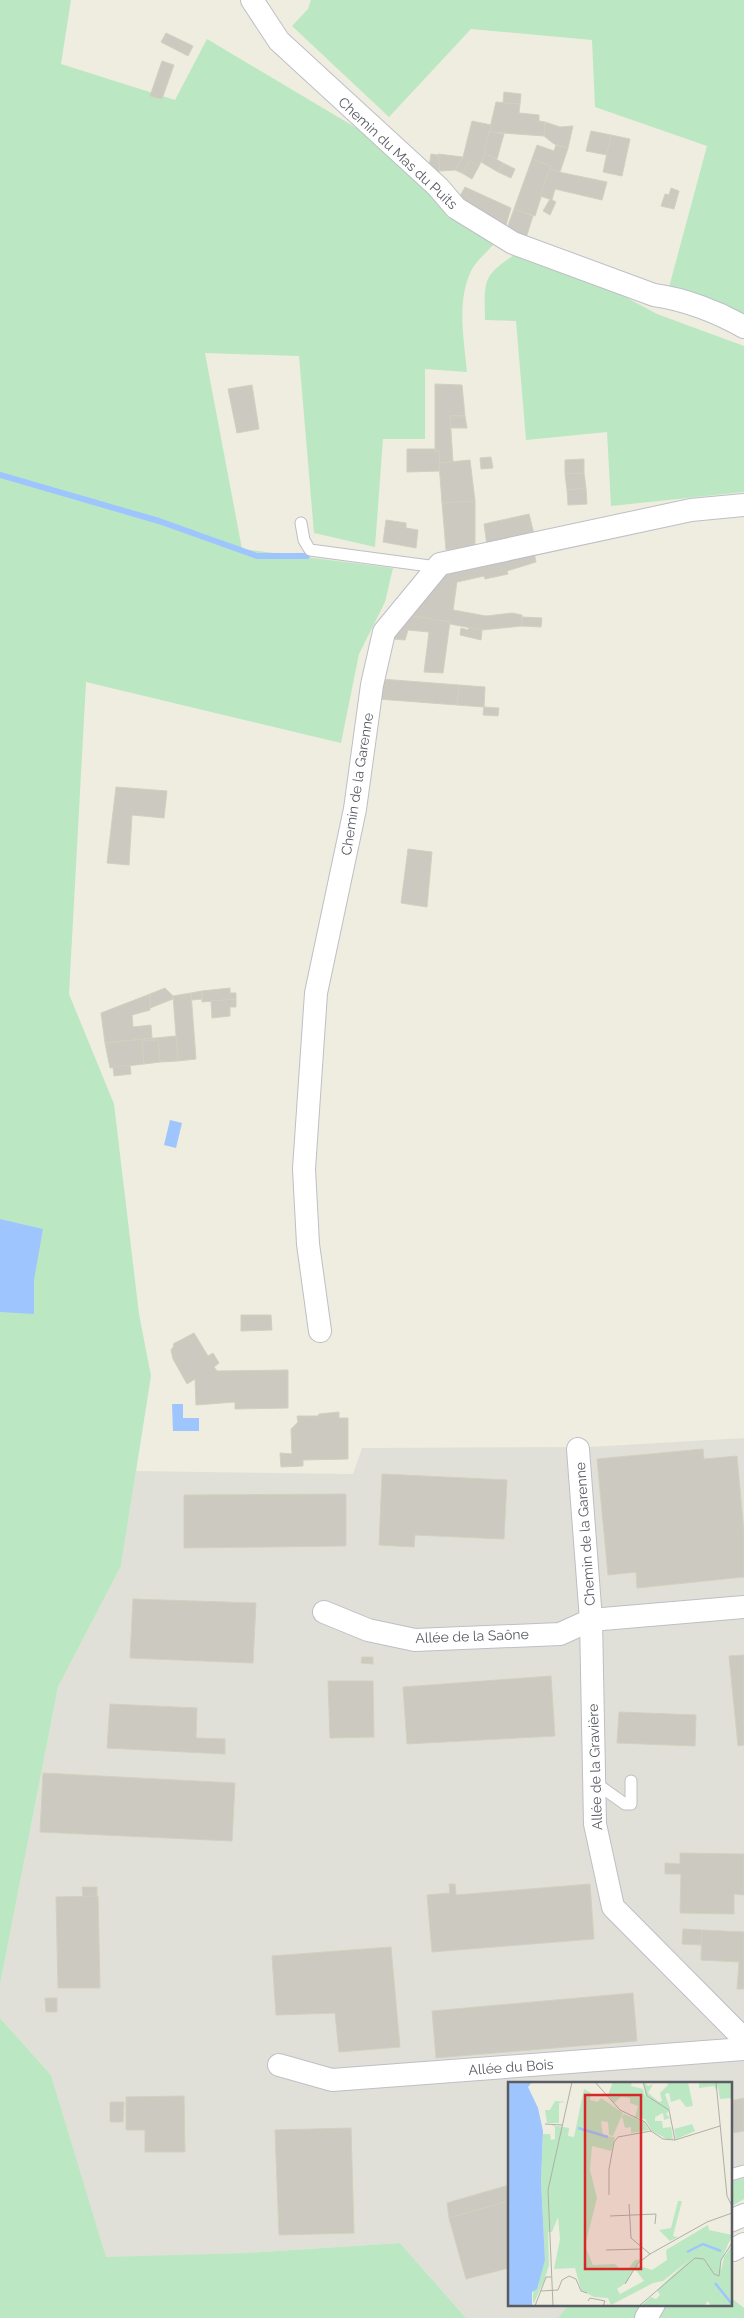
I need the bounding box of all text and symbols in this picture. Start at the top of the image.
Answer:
street label: Chemin du Mas du Puits [335,94,461,212]
street label: Chemin de la Garenne [338,712,376,856]
street label: Chemin de la Garenne [572,1461,598,1607]
street label: Allée de la Saône [415,1626,529,1646]
street label: Allée de la Gravière [585,1703,605,1831]
street label: Allée du Bois [468,2056,554,2078]
inset map [508,2082,732,2306]

